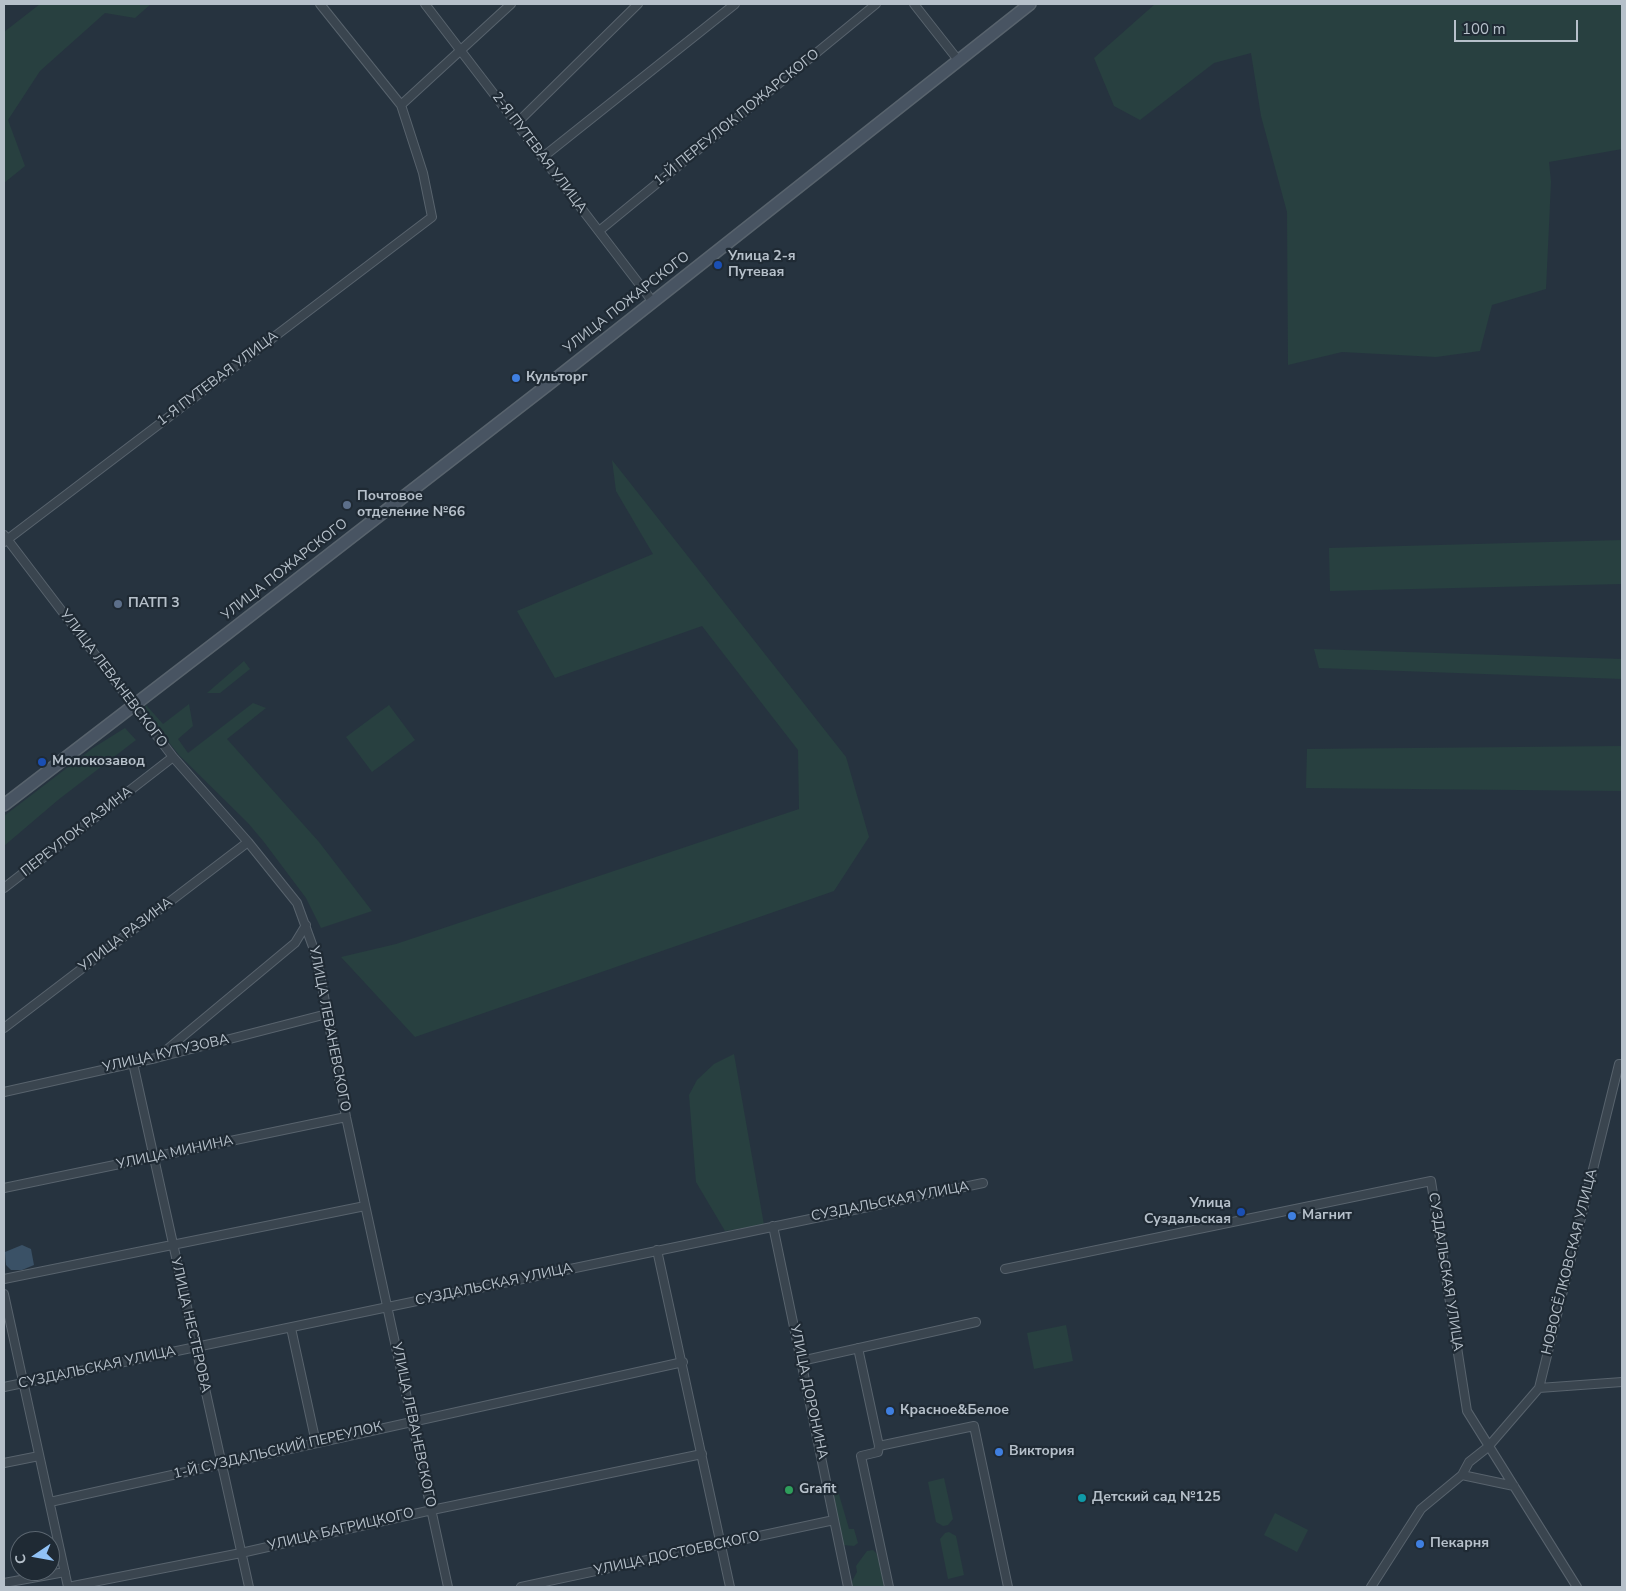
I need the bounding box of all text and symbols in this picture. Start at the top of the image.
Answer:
scale bar [1456,10,1580,42]
text: 100 m [1462,19,1506,39]
street label: 1-Й ПЕРЕУЛОК ПОЖАРСКОГО [651,46,823,190]
street label: 2-Я ПУТЕВАЯ УЛИЦА [488,89,590,217]
street label: УЛИЦА ПОЖАРСКОГО [561,249,693,357]
place label: Улица 2-я Путевая [728,249,796,282]
marker: Улица 2-я Путевая [712,259,724,271]
street label: 1-Я ПУТЕВАЯ УЛИЦА [154,328,282,430]
place label: Культорг [526,370,588,386]
marker: Культорг [510,372,522,384]
place label: Почтовое отделение №66 [357,489,465,522]
marker: Почтовое отделение №66 [341,499,353,511]
street label: УЛИЦА ПОЖАРСКОГО [219,516,351,624]
place label: ПАТП 3 [128,596,180,612]
marker: ПАТП 3 [112,598,124,610]
street label: УЛИЦА ЛЕВАНЕВСКОГО [56,607,170,751]
place label: Молокозавод [52,754,145,770]
marker: Молокозавод [36,756,48,768]
street label: ПЕРЕУЛОК РАЗИНА [18,783,136,881]
street label: УЛИЦА РАЗИНА [76,894,176,976]
street label: УЛИЦА ЛЕВАНЕВСКОГО [305,945,353,1113]
street label: УЛИЦА КУТУЗОВА [101,1031,231,1077]
street label: УЛИЦА МИНИНА [115,1132,235,1174]
street label: НОВОСЁЛКОВСКАЯ УЛИЦА [1539,1167,1601,1357]
street label: СУЗДАЛЬСКАЯ УЛИЦА [810,1178,970,1226]
street label: СУЗДАЛЬСКАЯ УЛИЦА [1424,1191,1466,1353]
place label: Улица Суздальская [1144,1196,1231,1228]
marker: Улица Суздальская [1235,1206,1247,1218]
place label: Магнит [1302,1208,1352,1224]
marker: Магнит [1286,1210,1298,1222]
street label: УЛИЦА НЕСТЕРОВА [166,1256,214,1394]
street label: СУЗДАЛЬСКАЯ УЛИЦА [414,1260,574,1310]
street label: УЛИЦА ДОРОНИНА [785,1323,831,1461]
street label: УЛИЦА ЛЕВАНЕВСКОГО [387,1341,439,1509]
street label: СУЗДАЛЬСКАЯ УЛИЦА [17,1343,177,1393]
place label: Красное&Белое [900,1403,1009,1419]
marker: Красное&Белое [884,1405,896,1417]
street label: 1-Й СУЗДАЛЬСКИЙ ПЕРЕУЛОК [172,1419,384,1483]
place label: Виктория [1009,1444,1075,1460]
marker: Виктория [993,1446,1005,1458]
place label: Grafit [799,1482,836,1498]
marker: Grafit [783,1484,795,1496]
place label: Детский сад №125 [1092,1490,1221,1506]
marker: Детский сад №125 [1076,1492,1088,1504]
street label: УЛИЦА БАГРИЦКОГО [266,1505,416,1555]
street label: УЛИЦА ДОСТОЕВСКОГО [593,1528,761,1580]
north arrow [10,1531,60,1581]
place label: Пекарня [1430,1536,1489,1552]
marker: Пекарня [1414,1538,1426,1550]
text: С [11,1552,31,1566]

